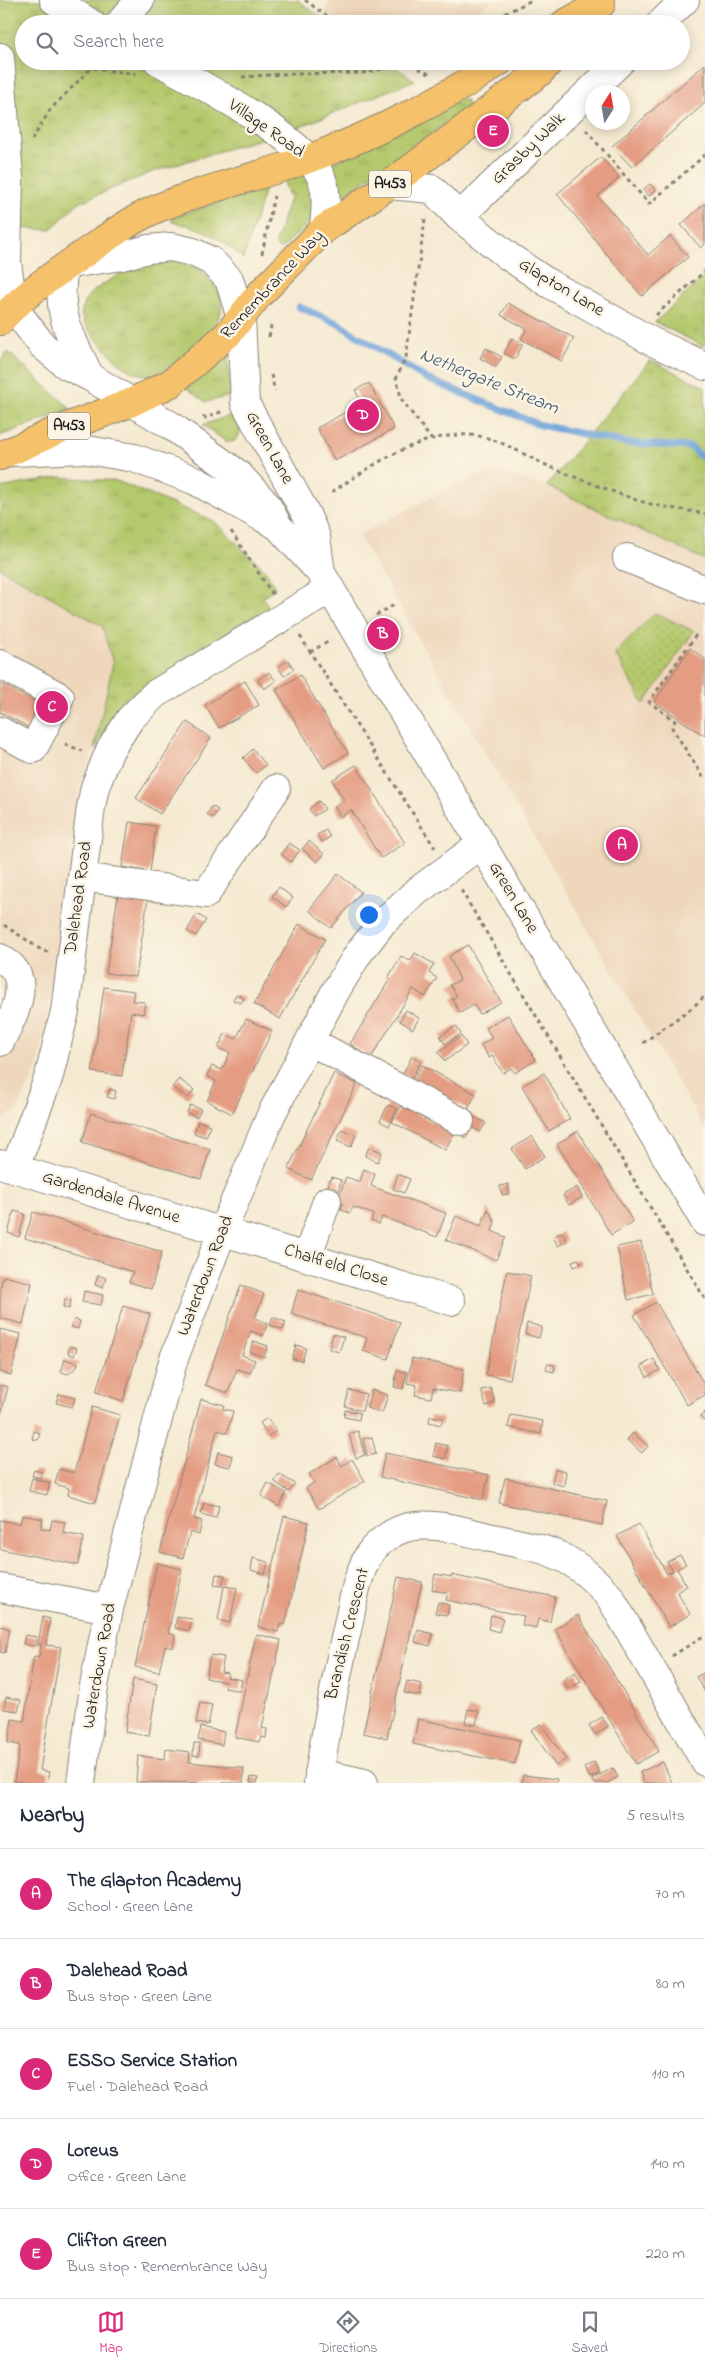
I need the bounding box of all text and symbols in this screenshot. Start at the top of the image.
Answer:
search box [15,15,690,70]
icon: search [33,29,61,57]
text: Search here [73,29,164,56]
north arrow [585,85,630,130]
street label: Village Road [221,92,310,166]
street label: Grasby Walk [486,107,572,191]
pin: E [477,112,509,150]
road number: A453 [369,170,411,198]
street label: Remembrance Way [215,224,331,346]
street label: Glapton Lane [513,252,610,324]
water label: Nethergate Stream [415,342,563,423]
pin: D [347,396,379,434]
street label: Green Lane [238,407,300,490]
road number: A453 [48,412,90,440]
pin: B [367,615,399,653]
pin: C [36,688,68,726]
pin: A [606,826,638,864]
street label: Dalehead Road [58,840,100,957]
street label: Green Lane [481,857,545,940]
your location [356,902,382,928]
street label: Gardendale Avenue [39,1165,184,1232]
street label: Waterdown Road [171,1212,241,1340]
street label: Chalfield Close [281,1238,392,1294]
street label: Brandish Crescent [319,1565,377,1704]
street label: Waterdown Road [76,1601,124,1731]
text: Nearby [20,1801,84,1831]
text: 5 results [626,1804,685,1828]
text: The Glapton Academy [67,1868,241,1895]
text: A [31,1882,41,1906]
text: 70 m [655,1882,685,1906]
text: School · Green Lane [67,1895,193,1919]
text: Dalehead Road [67,1958,187,1985]
text: B [31,1972,41,1996]
text: 80 m [656,1972,685,1996]
text: Bus stop · Green Lane [67,1985,212,2009]
text: ESSO Service Station [67,2048,237,2075]
text: C [32,2062,40,2086]
text: 110 m [651,2062,685,2086]
text: Fuel · Dalehead Road [67,2075,208,2099]
text: Loreus [67,2138,119,2165]
text: D [30,2152,42,2176]
text: 140 m [650,2152,685,2176]
text: Office · Green Lane [67,2165,186,2189]
text: Clifton Green [67,2228,167,2255]
text: E [31,2242,41,2266]
text: 220 m [646,2242,685,2266]
text: Bus stop · Remembrance Way [67,2255,267,2279]
tab: Map [97,2308,125,2359]
tab: Directions [319,2308,377,2359]
tab: Saved [571,2308,608,2359]

